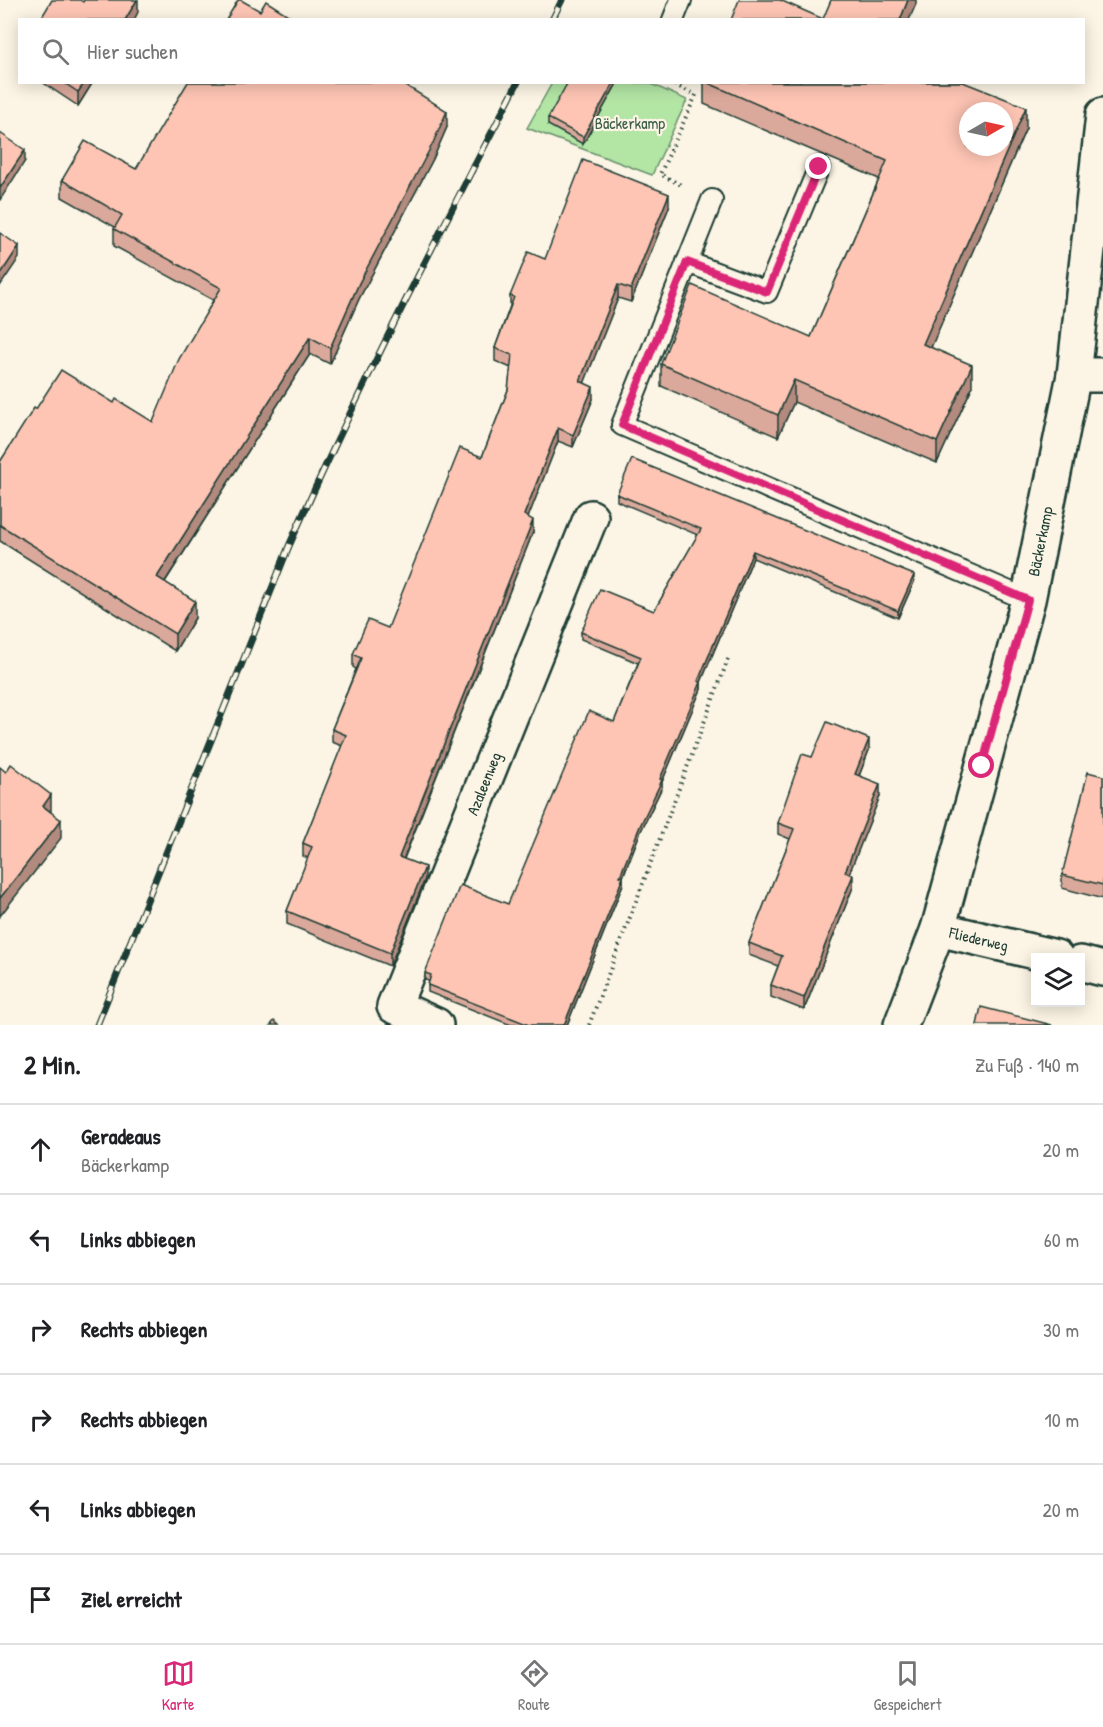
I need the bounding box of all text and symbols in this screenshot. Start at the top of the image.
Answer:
search box [18,18,1085,84]
icon: search [39,35,72,68]
text: Hier suchen [87,36,178,66]
north arrow [959,102,1013,156]
park label: Bäckerkamp [595,112,665,134]
route end [805,153,831,179]
street label: Bäckerkamp [1022,504,1058,578]
street label: Azaleenweg [461,749,506,818]
route start [968,752,994,778]
street label: Fliederweg [946,921,1011,956]
map controls [1031,953,1085,1007]
button: layers [1031,953,1085,1007]
text: 2 Min. [24,1047,81,1082]
text: Zu Fuß · 140 m [975,1051,1079,1078]
text: Geradeaus [81,1121,161,1151]
icon: ahead [24,1133,57,1166]
text: 20 m [1042,1136,1079,1163]
text: Bäckerkamp [81,1151,169,1178]
icon: left [24,1223,57,1256]
text: Links abbiegen [81,1224,196,1254]
text: 60 m [1044,1226,1079,1253]
icon: right [24,1313,57,1346]
text: Rechts abbiegen [81,1314,208,1344]
text: 30 m [1043,1316,1079,1343]
icon: right [24,1403,57,1436]
text: Rechts abbiegen [81,1404,208,1434]
text: 10 m [1045,1406,1079,1433]
icon: left [24,1493,57,1526]
text: Links abbiegen [81,1494,196,1524]
text: 20 m [1042,1496,1079,1523]
icon: arrive [24,1583,57,1616]
text: Ziel erreicht [81,1584,181,1614]
tab: Karte [162,1657,195,1715]
tab: Route [518,1657,551,1715]
tab: Gespeichert [874,1657,941,1715]

